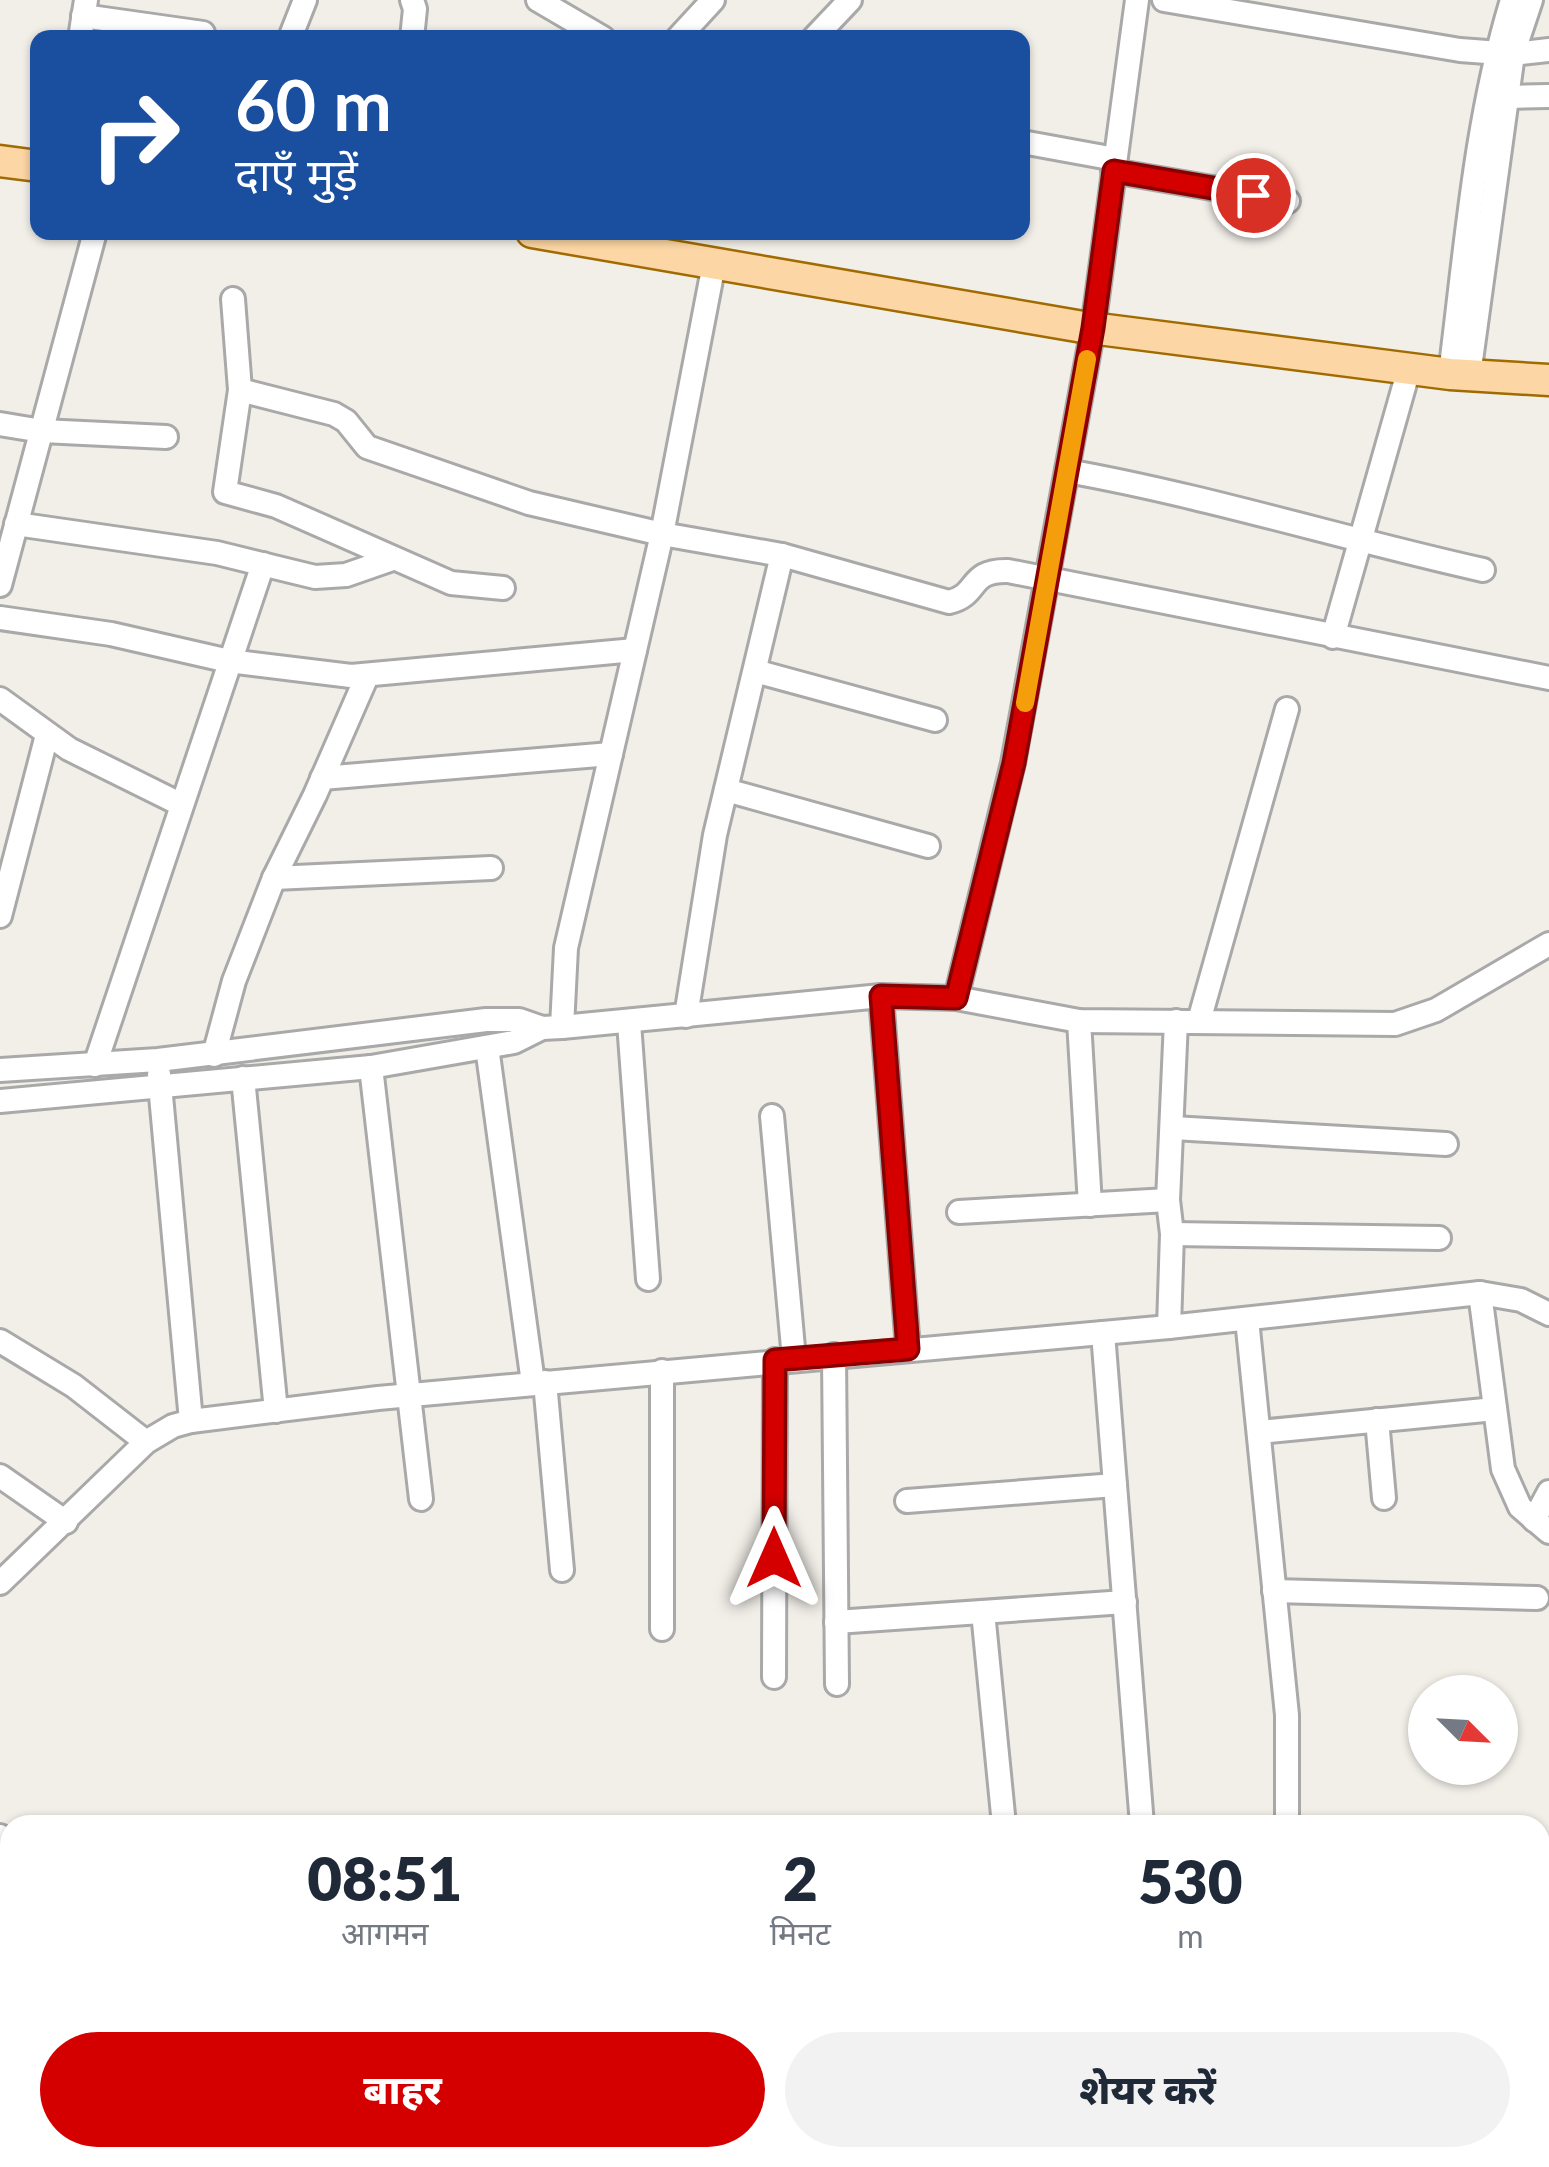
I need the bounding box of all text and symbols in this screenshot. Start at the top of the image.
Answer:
text: 60 m [235,62,392,146]
icon: right [70,70,200,200]
text: दाएँ मुड़ें [235,147,358,201]
pin [1211,153,1296,238]
icon: arrive [1226,168,1281,223]
position arrow [722,1506,826,1610]
north arrow [1408,1675,1518,1785]
map controls [1408,1675,1518,1785]
text: 08:51 [307,1842,462,1914]
text: 2 [783,1842,818,1914]
text: 530 [1138,1845,1243,1917]
text: आगमन [341,1913,429,1952]
text: मिनट [770,1913,831,1952]
text: m [1177,1916,1204,1955]
button: बाहर [40,2032,765,2147]
button: शेयर करें [785,2032,1510,2147]

